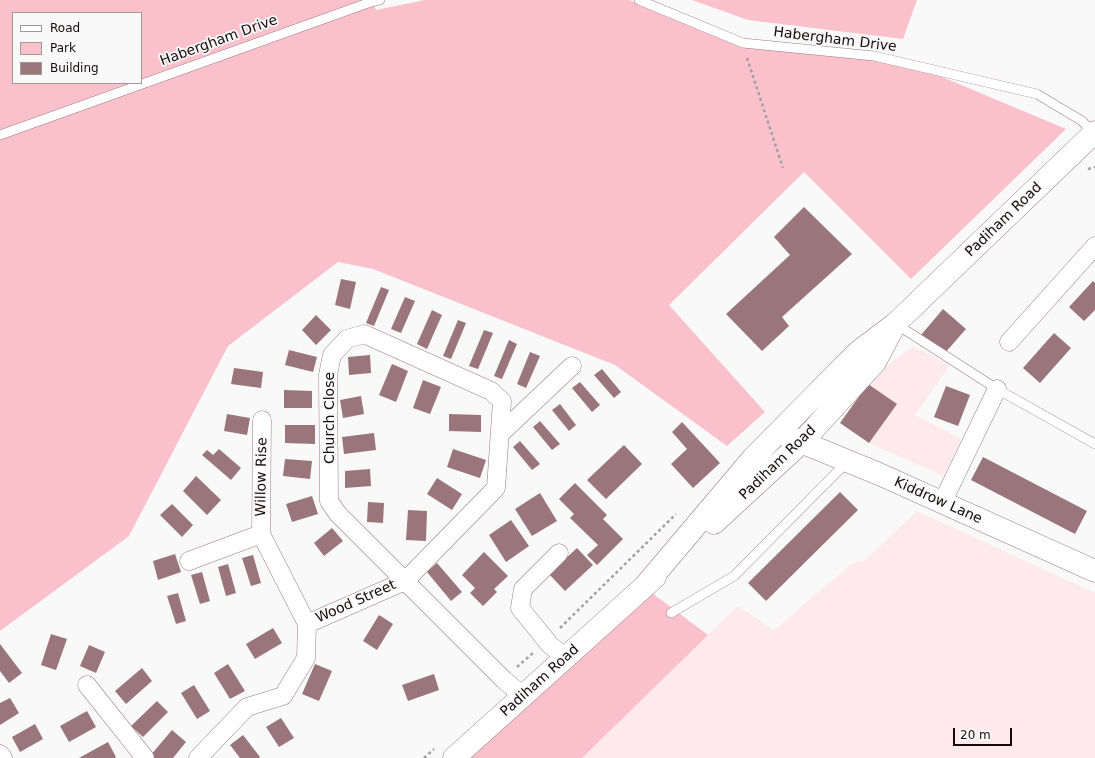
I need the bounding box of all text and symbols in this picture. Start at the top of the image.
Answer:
legend [12,12,142,84]
street label: Habergham Drive [158,12,280,70]
text: Road [50,21,80,35]
street label: Habergham Drive [773,24,897,56]
text: Park [50,41,76,55]
text: Building [50,61,99,75]
street label: Padiham Road [962,179,1046,261]
street label: Church Close [322,372,338,464]
street label: Padiham Road [736,422,820,504]
street label: Willow Rise [253,437,271,517]
street label: Kiddrow Lane [891,474,985,528]
street label: Wood Street [313,577,399,627]
street label: Padiham Road [497,641,583,721]
scale bar [955,720,1014,746]
text: 20 m [960,728,991,742]

